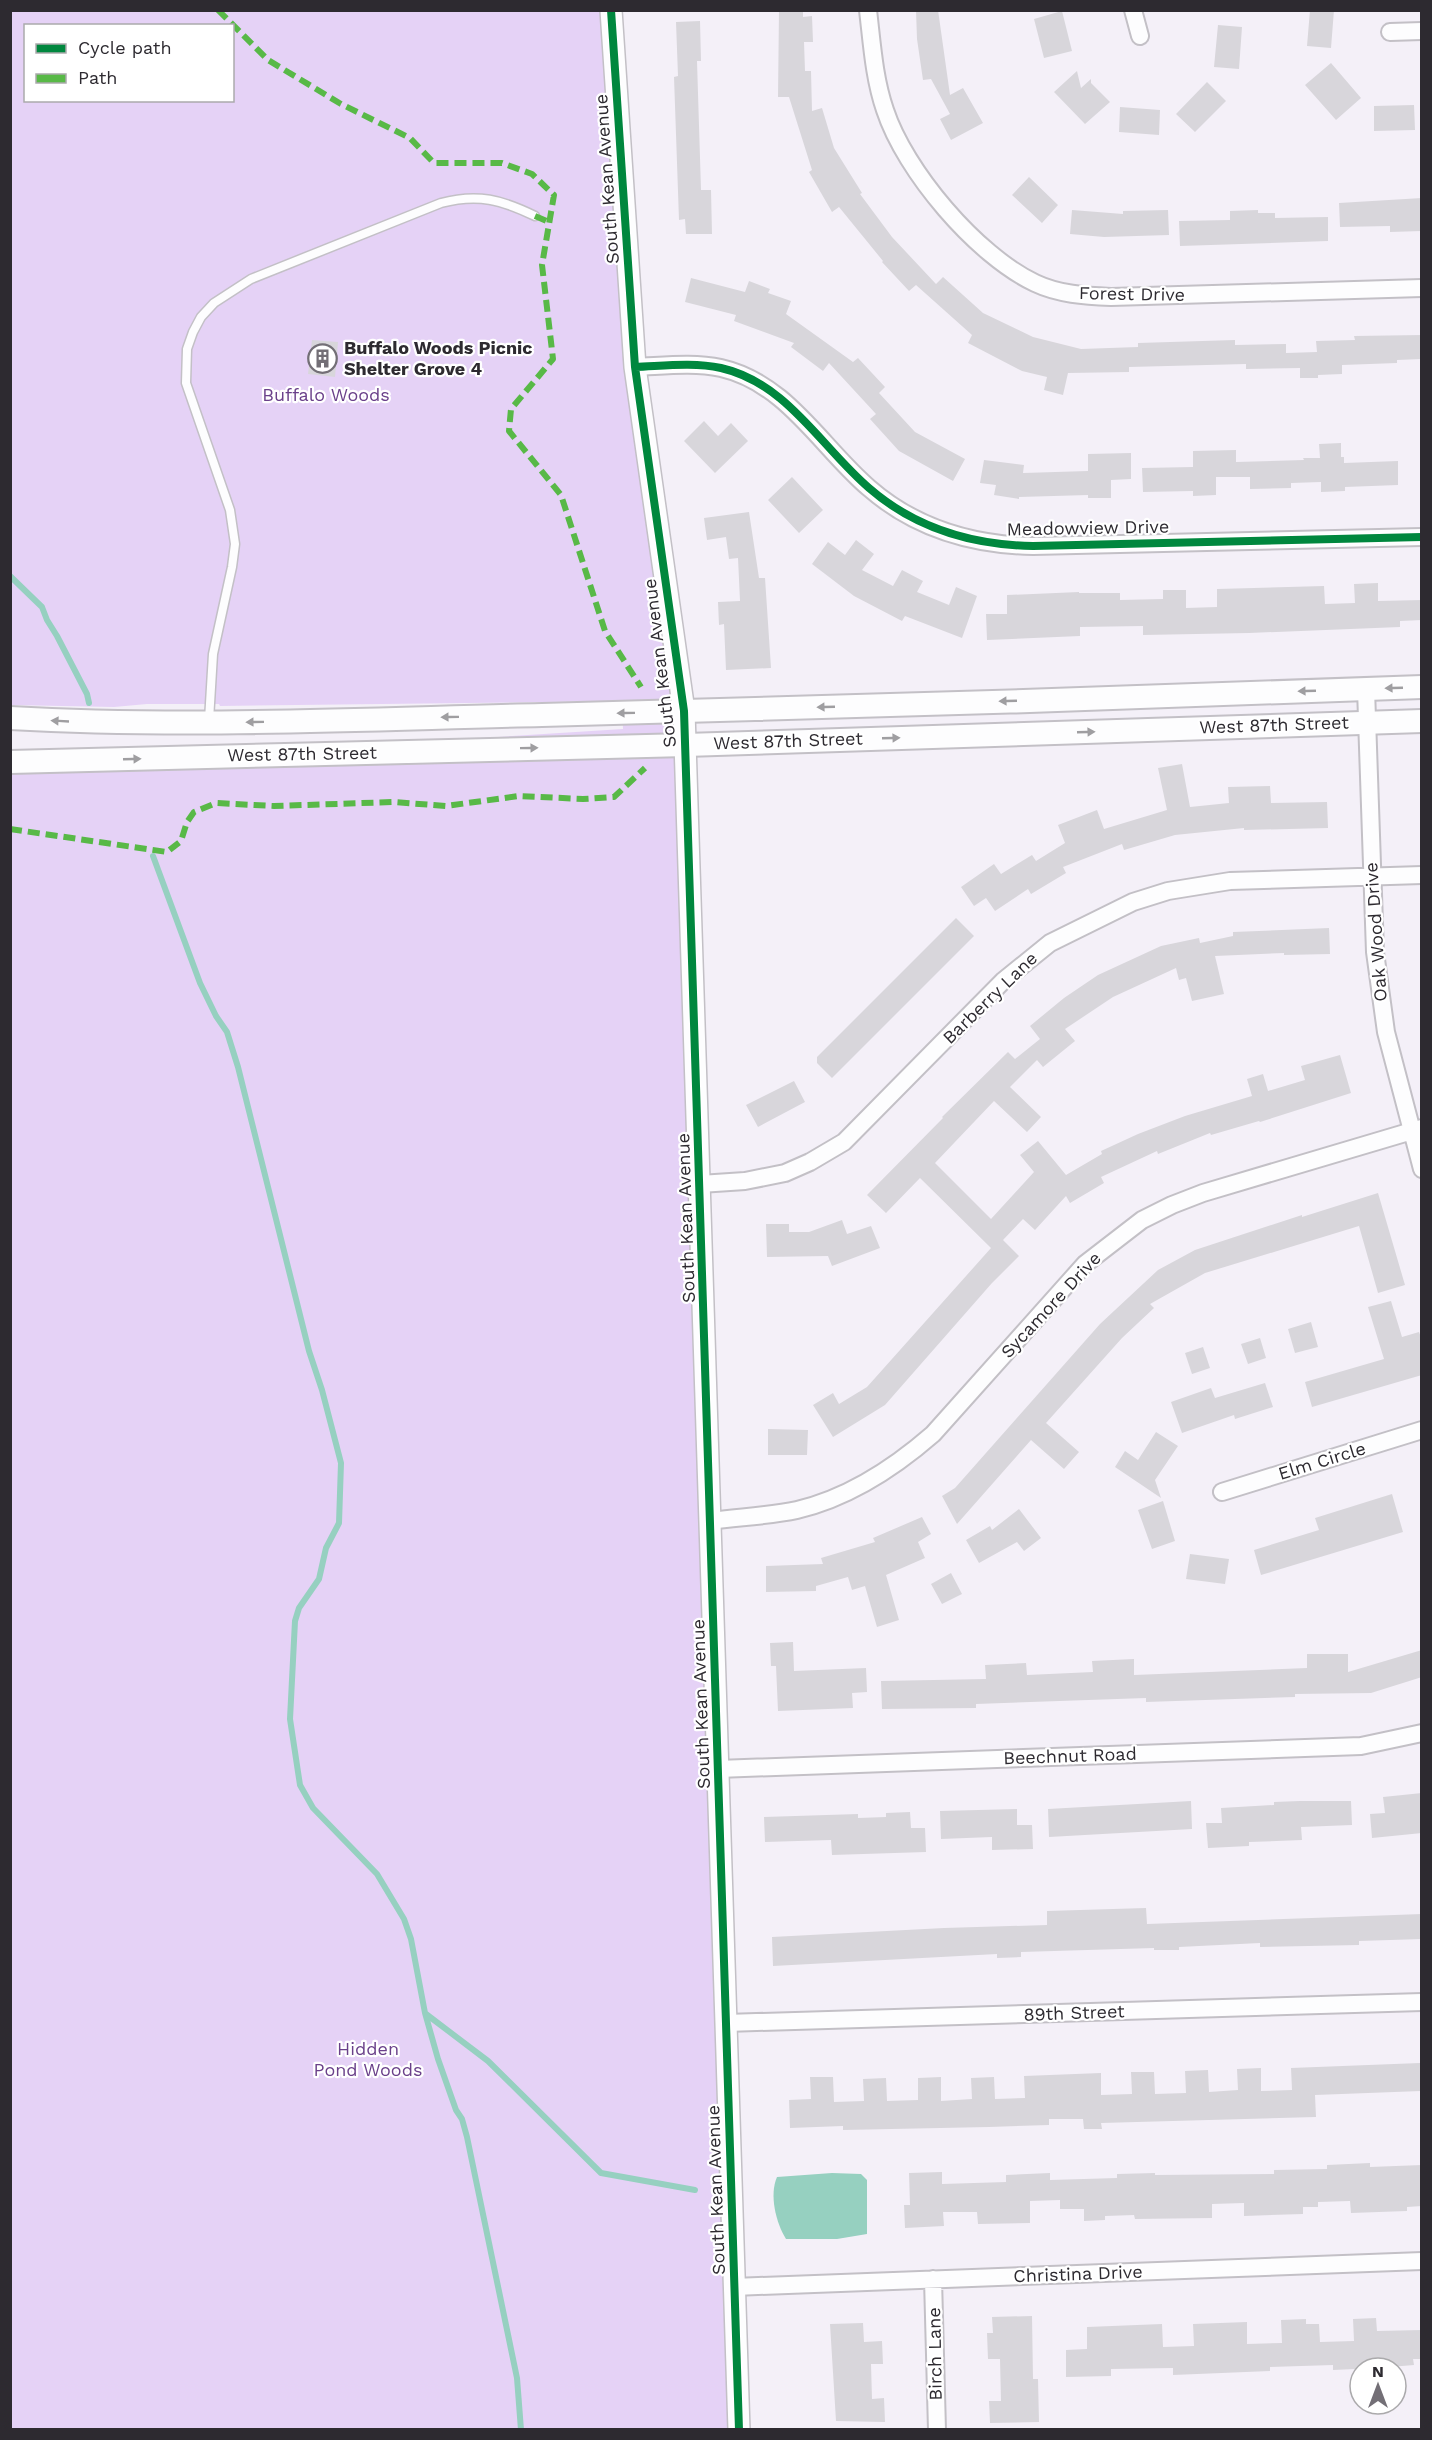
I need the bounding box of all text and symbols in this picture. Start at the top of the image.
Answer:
legend [24,24,234,102]
text: Cycle path [78,37,172,58]
text: Path [78,67,118,88]
street label: South Kean Avenue [590,93,623,265]
street label: Forest Drive [1079,282,1185,305]
place label: Buffalo Woods Picnic Shelter Grove 4 [344,337,533,379]
building icon: Buffalo Woods Picnic Shelter Grove 4 [307,342,339,374]
park label: Buffalo Woods [262,384,390,405]
street label: Meadowview Drive [1007,516,1169,539]
street label: South Kean Avenue [639,577,680,749]
one-way arrow [1384,684,1403,693]
one-way arrow [1298,687,1317,696]
one-way arrow [998,696,1017,705]
one-way arrow [816,702,835,711]
one-way arrow [616,708,635,718]
street label: West 87th Street [1199,711,1350,738]
one-way arrow [440,712,459,722]
one-way arrow [50,717,69,726]
one-way arrow [245,717,264,727]
street label: West 87th Street [713,727,864,754]
one-way arrow [1077,727,1096,736]
one-way arrow [882,733,901,743]
street label: West 87th Street [227,742,377,765]
one-way arrow [520,743,539,753]
one-way arrow [122,754,141,763]
street label: Oak Wood Drive [1360,862,1391,1002]
street label: Barberry Lane [938,947,1041,1048]
street label: South Kean Avenue [672,1133,699,1303]
street label: Sycamore Drive [996,1247,1105,1362]
street label: Elm Circle [1276,1437,1368,1484]
street label: South Kean Avenue [687,1619,714,1789]
street label: Beechnut Road [1003,1743,1137,1768]
street label: 89th Street [1023,2000,1125,2025]
park label: Hidden Pond Woods [314,2038,422,2080]
street label: South Kean Avenue [702,2105,729,2275]
street label: Christina Drive [1013,2261,1143,2286]
street label: Birch Lane [923,2307,946,2401]
north arrow [1348,2356,1408,2416]
text: N [1372,2362,1384,2381]

